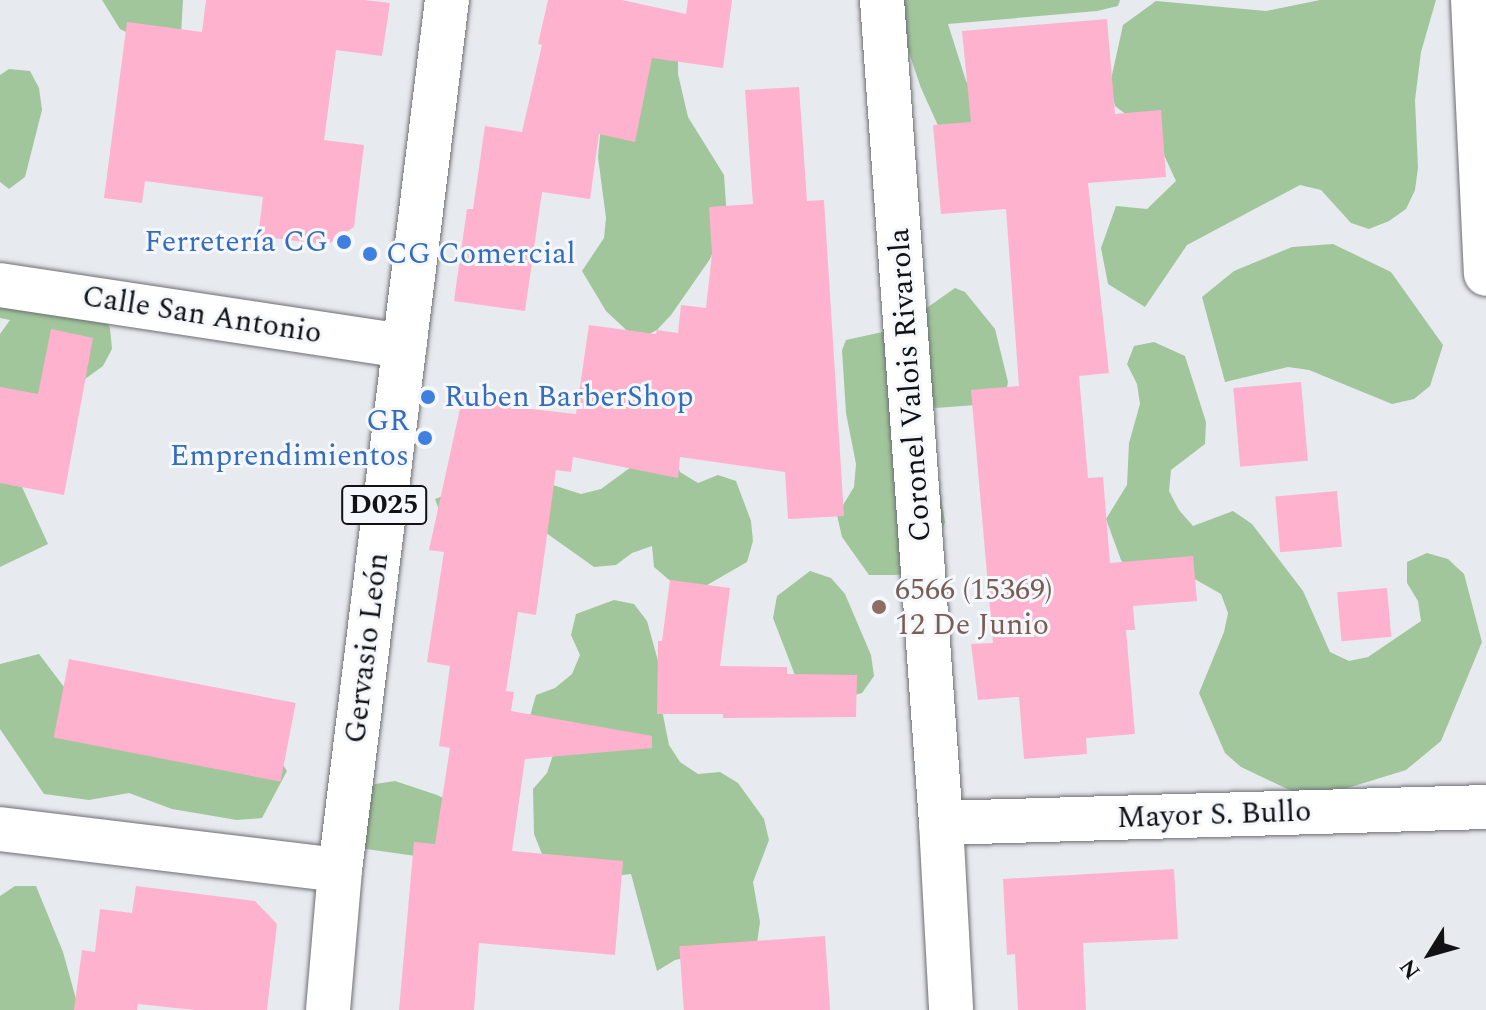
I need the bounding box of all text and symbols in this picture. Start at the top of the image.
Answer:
place label: Ferretería CG [144,224,328,260]
street label: Coronel Valois Rivarola [881,227,939,543]
marker: Ferretería CG [335,233,353,251]
place label: CG Comercial [386,236,576,272]
marker: CG Comercial [361,245,379,263]
street label: Calle San Antonio [80,278,324,352]
place label: Ruben BarberShop [444,379,693,415]
marker: Ruben BarberShop [419,388,437,406]
place label: GR Emprendimientos [170,403,409,474]
marker: GR Emprendimientos [416,429,434,447]
road number: D025 [340,481,428,529]
street label: Gervasio León [337,551,397,745]
place label: 6566 (15369) 12 De Junio [895,572,1052,642]
marker: 6566 (15369) 12 De Junio [870,598,888,616]
street label: Mayor S. Bullo [1116,794,1312,836]
north arrow [1390,914,1470,994]
text: N [1392,952,1429,986]

